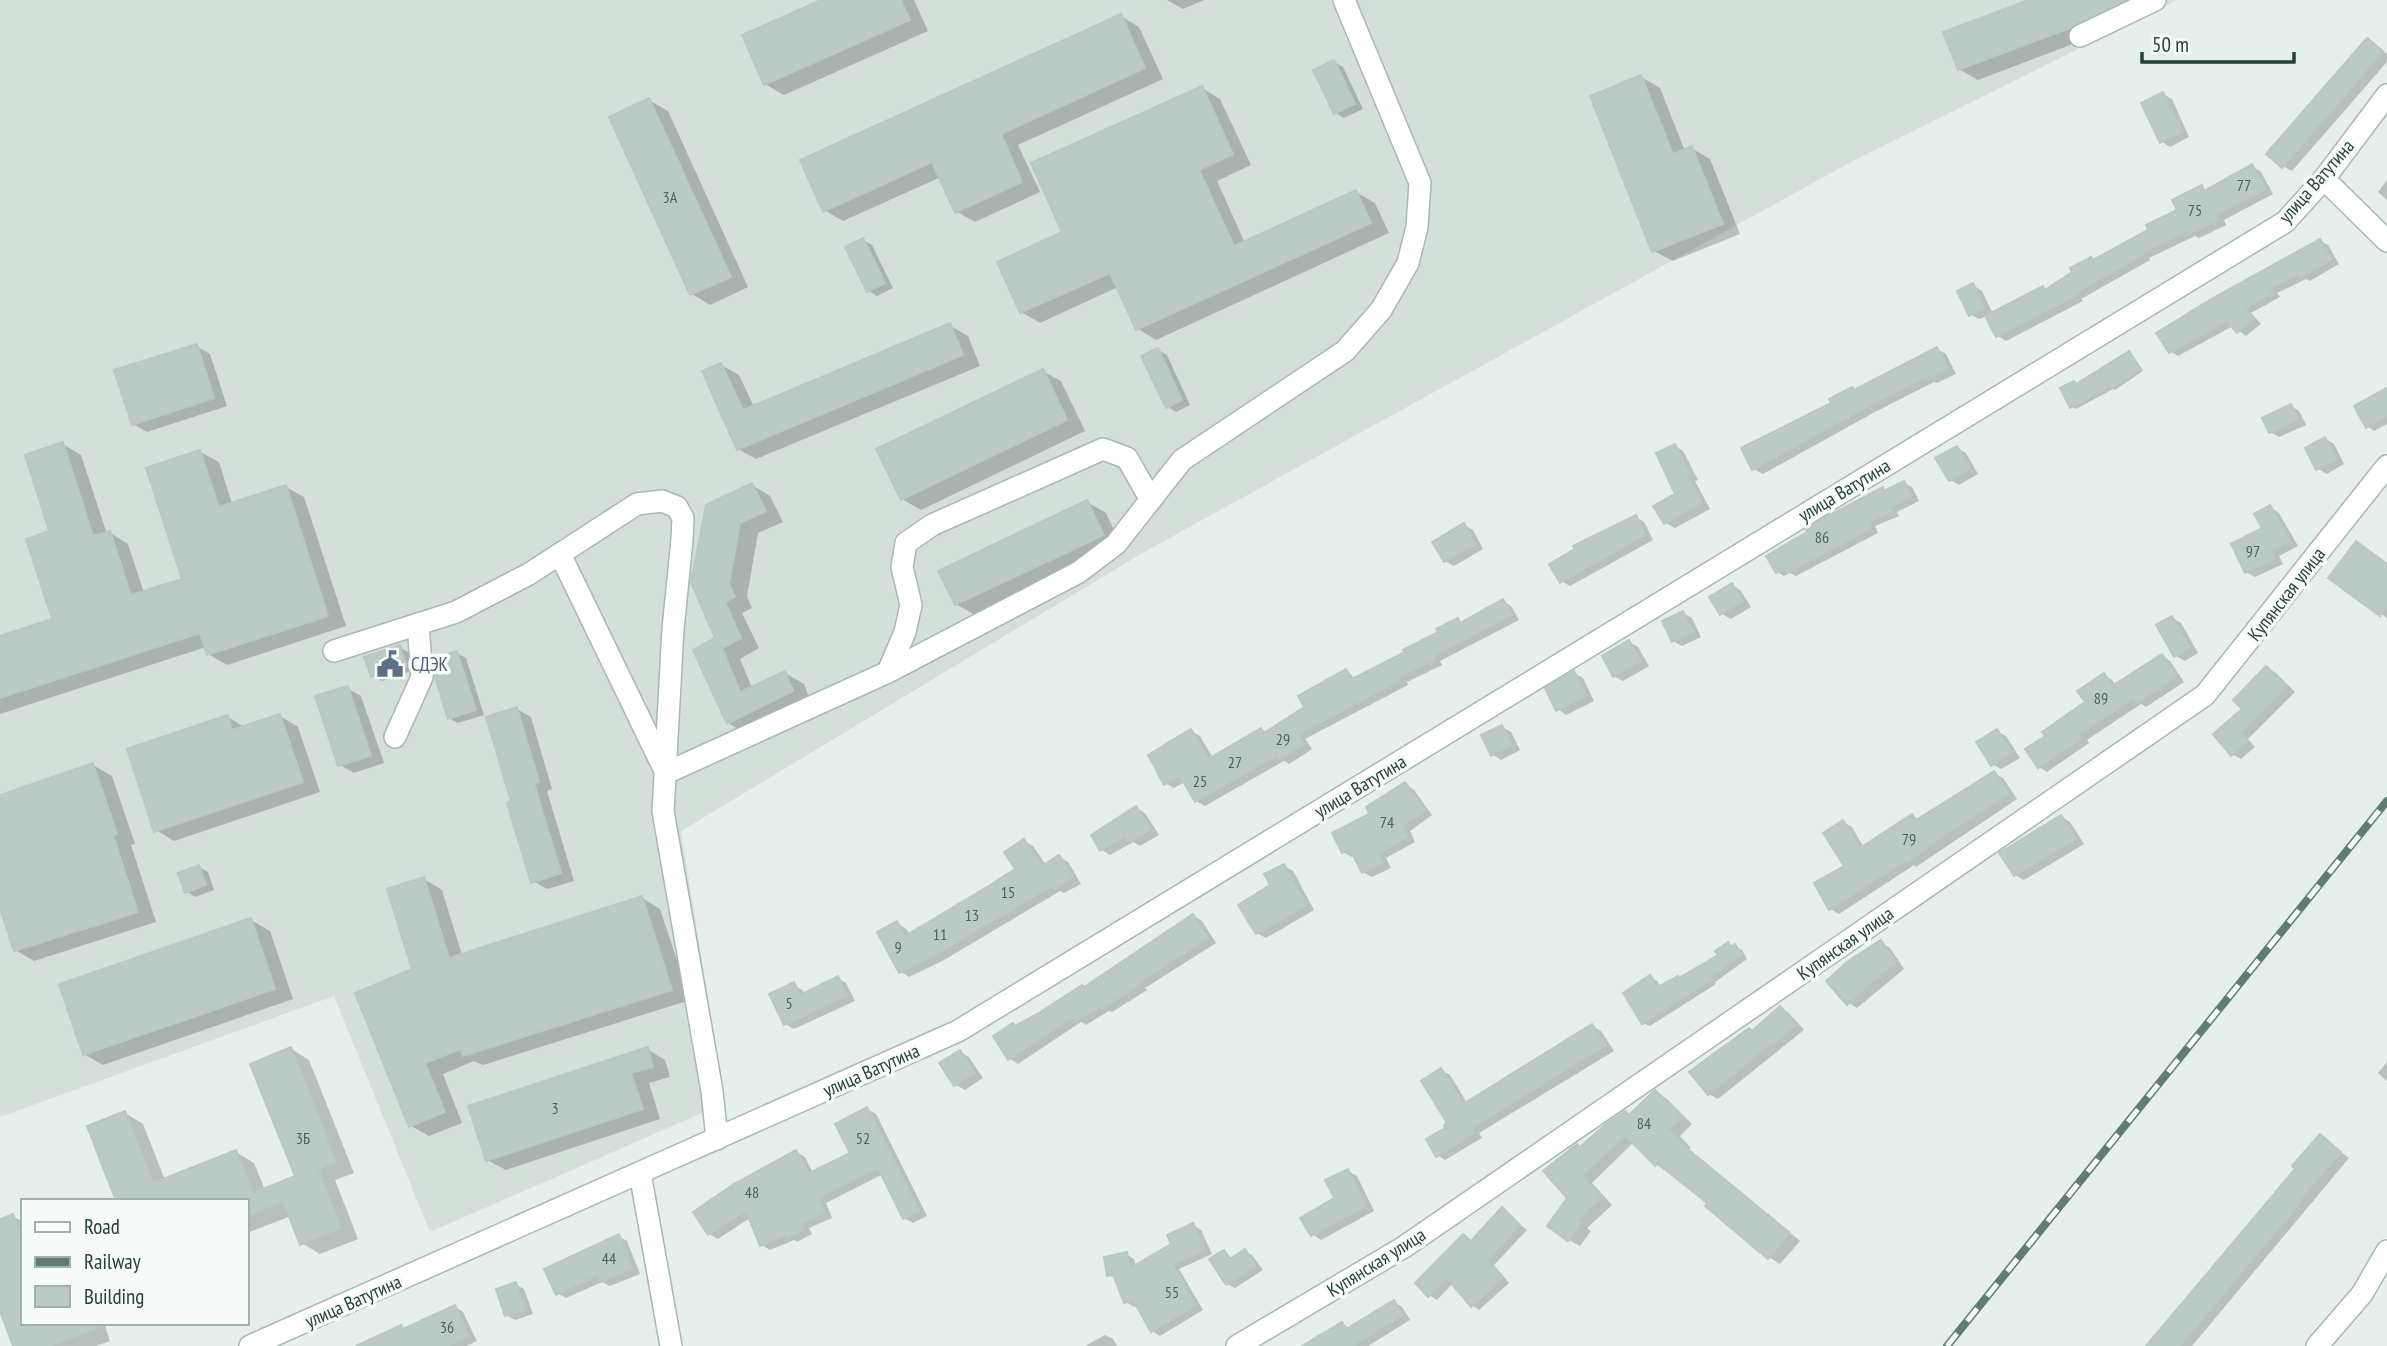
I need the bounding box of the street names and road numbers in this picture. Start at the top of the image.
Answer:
street label: улица Ватутина [2273,134,2359,228]
street label: улица Ватутина [1794,453,1894,527]
street label: Купянская улица [2242,542,2330,646]
street label: улица Ватутина [1310,749,1410,823]
street label: Купянская улица [1792,901,1898,985]
street label: улица Ватутина [819,1038,923,1102]
street label: Купянская улица [1322,1222,1430,1302]
street label: улица Ватутина [301,1269,405,1333]

